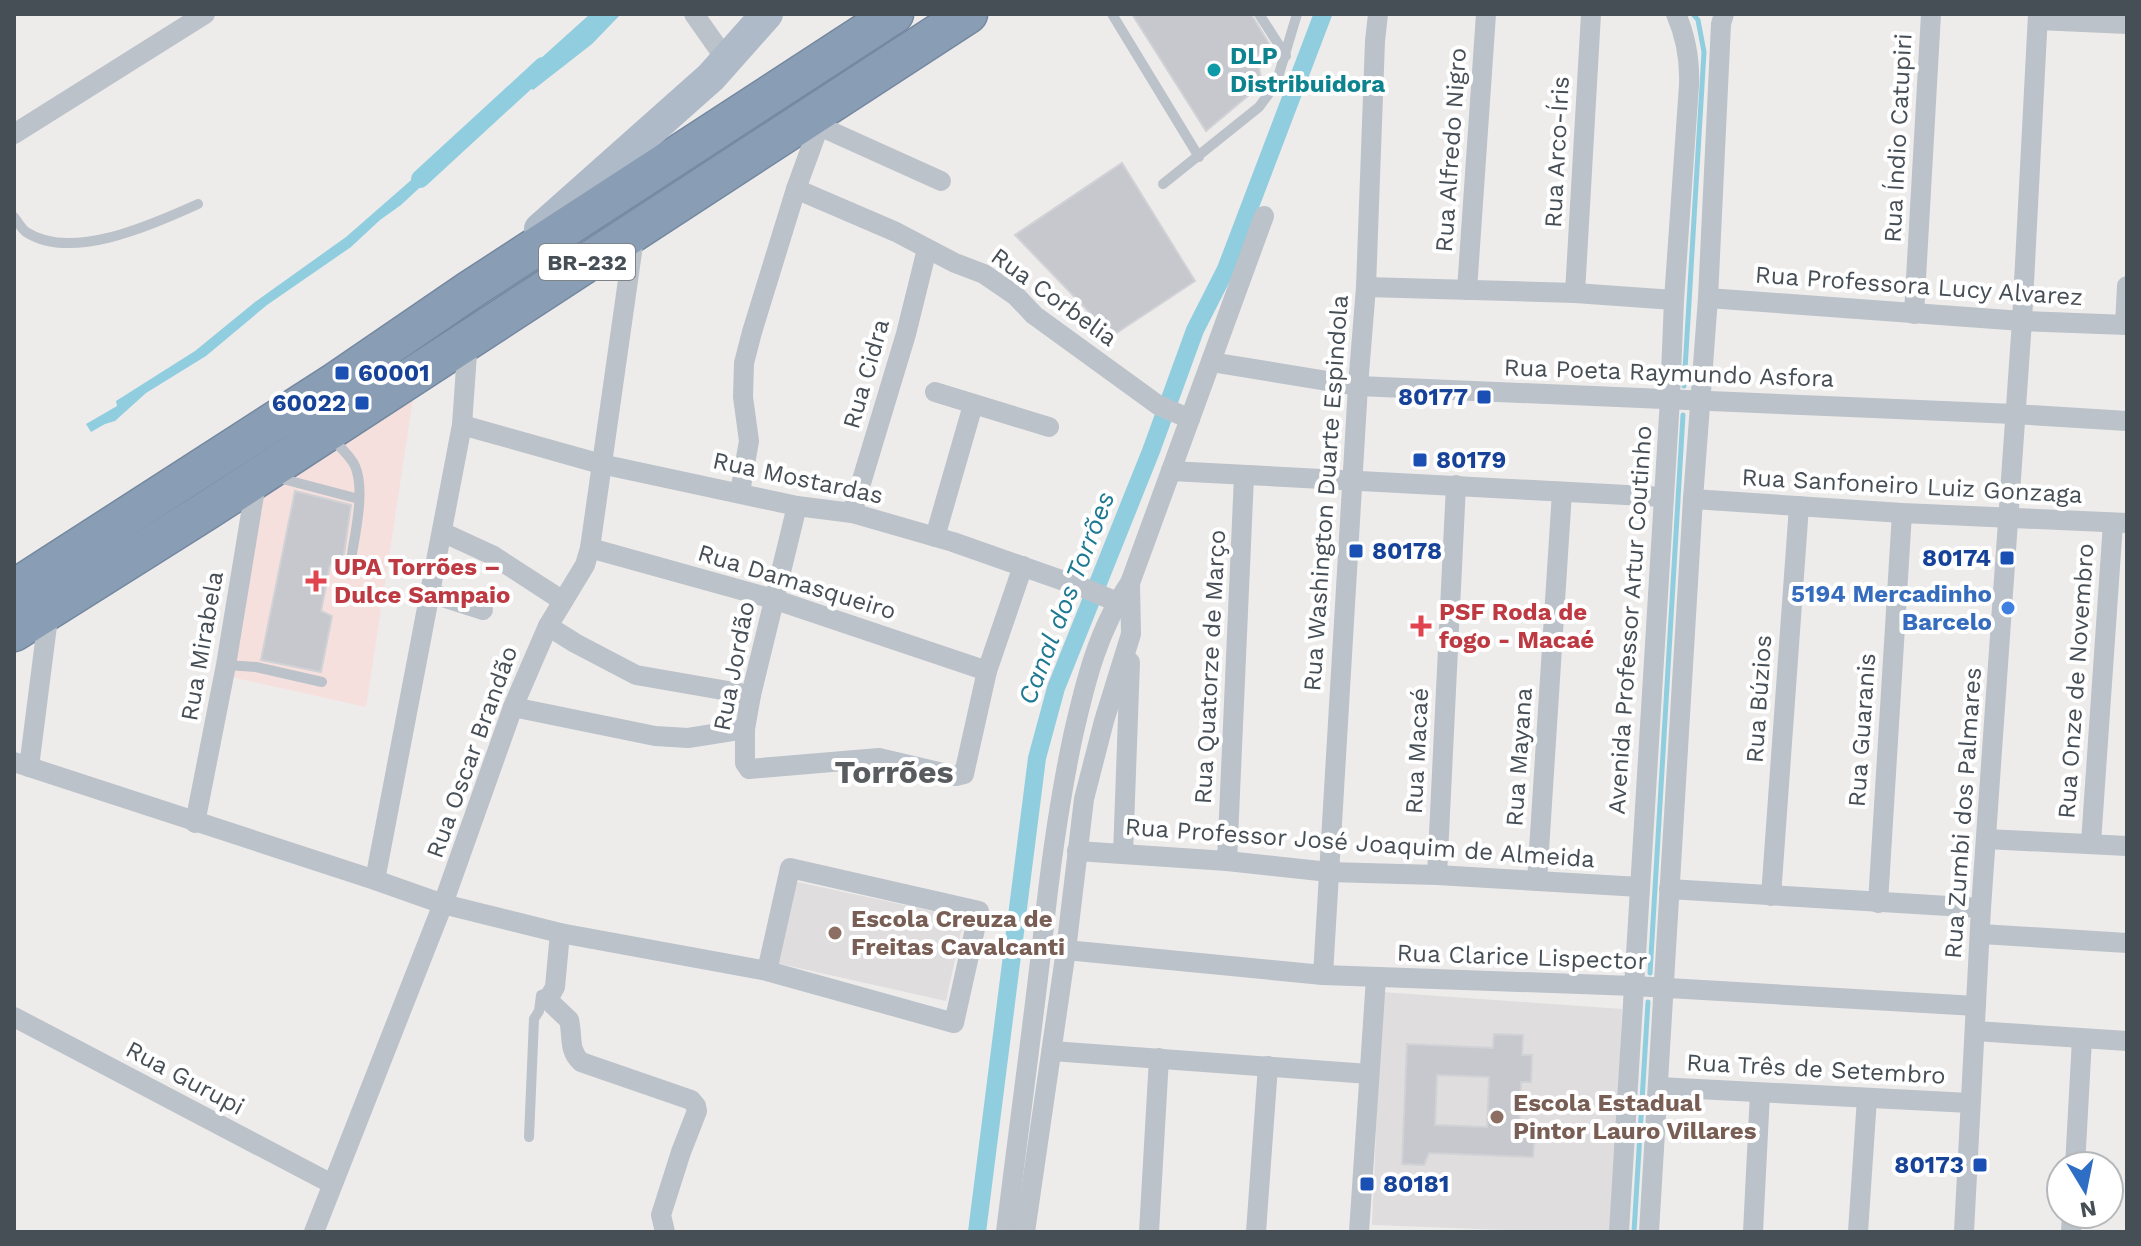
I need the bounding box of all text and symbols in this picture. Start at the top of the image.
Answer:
street label: Rua Índio Catupiri [1879,33,1917,243]
place label: DLP Distribuidora [1230,42,1385,98]
street label: Rua Alfredo Nigro [1430,47,1472,253]
marker: DLP Distribuidora [1205,61,1223,79]
street label: Rua Arco-Íris [1539,75,1575,229]
street label: Rua Corbelia [986,242,1122,352]
road number: BR-232 [539,244,635,280]
street label: Rua Professora Lucy Alvarez [1754,261,2084,311]
street label: Rua Washington Duarte Espindola [1298,294,1354,692]
street label: Rua Cidra [837,316,895,432]
street label: Rua Poeta Raymundo Asfora [1503,353,1835,393]
place label: 60001 [358,359,430,387]
marker: 60001 [333,364,351,382]
place label: 80177 [1398,383,1468,411]
marker: 80177 [1475,388,1493,406]
place label: 60022 [272,389,346,417]
marker: 60022 [353,394,371,412]
street label: Avenida Professor Artur Coutinho [1602,425,1658,815]
street label: Rua Mostardas [710,446,886,510]
place label: 80179 [1436,446,1506,474]
marker: 80179 [1411,451,1429,469]
street label: Rua Sanfoneiro Luiz Gonzaga [1741,463,2083,509]
water label: Canal dos Torrões [1012,487,1120,709]
street label: Rua Quatorze de Março [1189,529,1231,805]
place label: 80178 [1372,537,1442,565]
street label: Rua Damasqueiro [695,539,899,625]
marker: 80178 [1347,542,1365,560]
street label: Rua Onze de Novembro [2052,542,2100,820]
place label: 80174 [1922,544,1991,572]
marker: 80174 [1998,549,2016,567]
place label: UPA Torrões – Dulce Sampaio [334,553,510,609]
street label: Rua Mirabela [175,569,229,723]
marker: UPA Torrões – Dulce Sampaio [305,570,327,592]
place label: 5194 Mercadinho Barcelo [1791,580,1992,636]
place label: PSF Roda de fogo - Macaé [1439,598,1594,654]
street label: Rua Jordão [708,599,760,733]
marker: 5194 Mercadinho Barcelo [1999,599,2017,617]
marker: PSF Roda de fogo - Macaé [1410,615,1432,637]
street label: Rua Búzios [1741,634,1777,764]
street label: Rua Oscar Brandão [421,642,523,862]
street label: Rua Guaranis [1843,652,1881,808]
street label: Rua Zumbi dos Palmares [1939,666,1987,960]
street label: Rua Macaé [1400,687,1434,815]
street label: Rua Mayana [1500,687,1538,827]
district label: Torrões [834,753,954,791]
street label: Rua Professor José Joaquim de Almeida [1124,813,1596,873]
place label: Escola Creuza de Freitas Cavalcanti [851,905,1065,961]
marker: Escola Creuza de Freitas Cavalcanti [826,924,844,942]
street label: Rua Clarice Lispector [1396,939,1648,975]
street label: Rua Gurupi [121,1035,249,1121]
street label: Rua Três de Setembro [1686,1048,1946,1090]
place label: Escola Estadual Pintor Lauro Villares [1513,1089,1757,1145]
marker: Escola Estadual Pintor Lauro Villares [1488,1108,1506,1126]
north arrow [2045,1150,2125,1230]
place label: 80173 [1894,1151,1964,1179]
marker: 80173 [1971,1156,1989,1174]
place label: 80181 [1383,1170,1449,1198]
marker: 80181 [1358,1175,1376,1193]
text: N [2078,1195,2099,1223]

